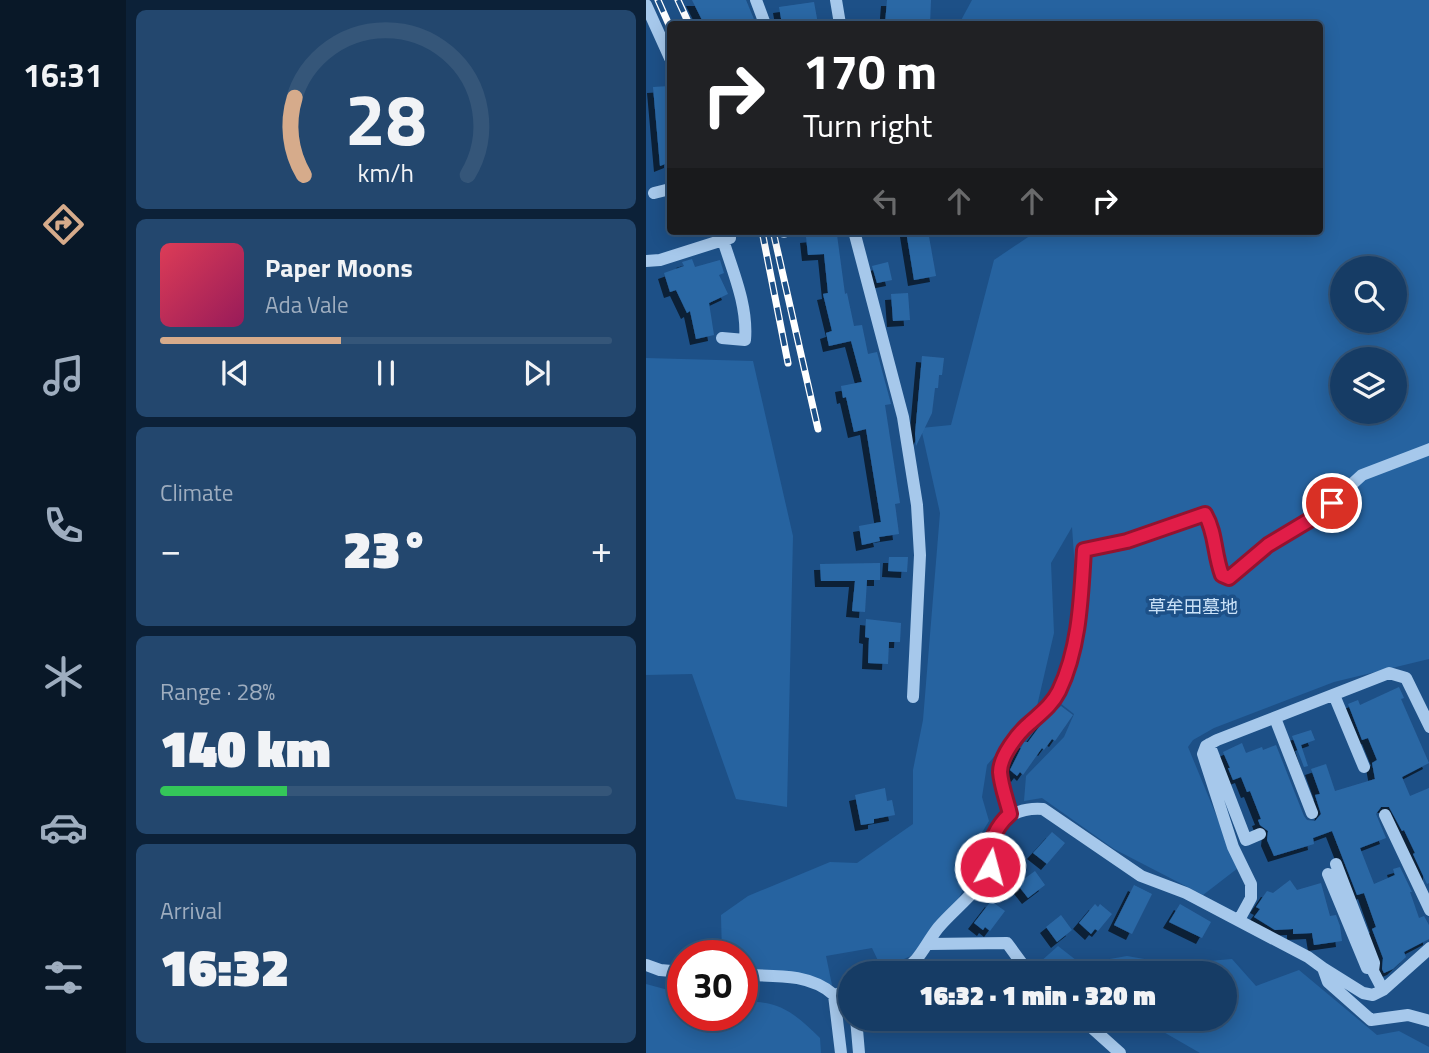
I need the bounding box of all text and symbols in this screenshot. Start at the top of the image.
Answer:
text: 170 m [803,33,937,108]
icon: right [688,49,779,140]
text: 16:31 [23,51,103,99]
text: 28 [345,64,427,174]
text: Turn right [803,101,932,149]
text: km/h [358,154,414,192]
icon: left [867,182,905,220]
icon: ahead [940,182,978,220]
icon: ahead [1013,182,1051,220]
icon: right [1086,182,1124,220]
icon: directions [39,200,88,249]
text: Paper Moons [265,248,413,287]
map controls [1330,256,1407,424]
button: search [1330,256,1407,333]
text: Ada Vale [265,287,349,322]
button: layers [1330,347,1407,424]
icon: music [39,351,88,400]
icon: previous [216,354,254,392]
icon: pause [367,354,405,392]
icon: next [518,354,556,392]
pin [1302,473,1362,533]
text: Climate [160,475,233,510]
icon: arrive [1313,484,1351,522]
icon: phone [39,501,88,550]
text: 23° [343,509,429,588]
text: − [160,520,181,578]
text: + [591,520,612,578]
park label: 草牟田墓地 [1148,593,1238,620]
icon: climate [39,652,88,701]
text: Range · 28% [160,674,275,709]
text: 140 km [160,708,331,787]
icon: car [39,803,88,852]
position arrow [953,830,1027,904]
text: Arrival [160,893,222,928]
text: 16:32 [160,927,289,1006]
speed limit sign: 30 [667,940,758,1031]
icon: filters [39,953,88,1002]
text: 16:32 · 1 min · 320 m [919,976,1156,1015]

